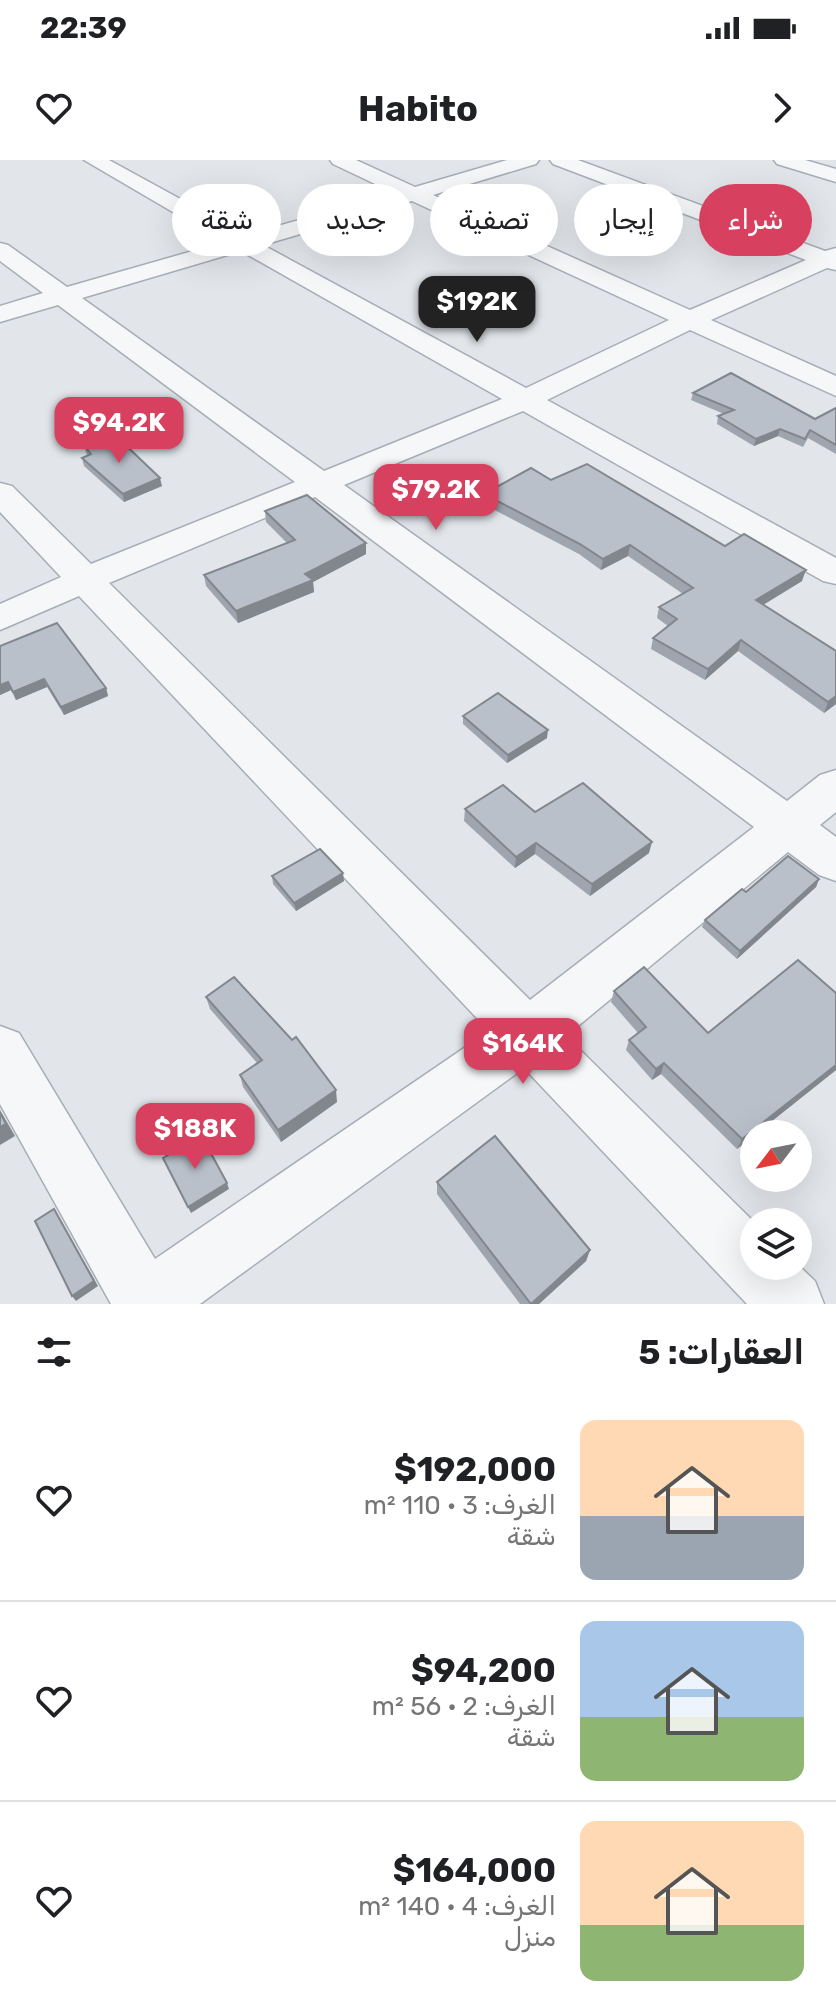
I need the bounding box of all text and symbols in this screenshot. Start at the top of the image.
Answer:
text: 22:39 [40,10,127,46]
icon: heart [32,86,76,130]
icon: forward [760,86,804,130]
text: Habito [358,87,478,130]
chip: شقة [172,184,281,256]
chip: جديد [297,184,414,256]
chip: تصفية [430,184,558,256]
chip: إيجار [574,184,683,256]
chip: شراء [699,184,812,256]
pin: $192K [421,276,533,344]
text: $192K [436,286,518,317]
pin: $94.2K [54,397,184,465]
text: $94.2K [73,407,165,438]
pin: $79.2K [371,464,501,532]
text: $79.2K [391,474,481,505]
pin: $164K [467,1018,579,1086]
text: $164K [482,1028,564,1059]
pin: $188K [139,1103,251,1171]
text: $188K [154,1113,236,1144]
north arrow [740,1120,812,1192]
map controls [740,1120,812,1280]
button: layers [740,1208,812,1280]
icon: filters [32,1330,76,1374]
text: العقارات: 5 [639,1332,804,1373]
text: $192,000 [394,1449,556,1490]
icon: home [644,1452,740,1548]
icon: heart [32,1478,76,1522]
text: الغرف: 3 · 110 m² [364,1490,556,1521]
text: شقة [507,1521,556,1552]
text: $94,200 [411,1650,556,1691]
icon: home [644,1653,740,1749]
icon: heart [32,1679,76,1723]
text: الغرف: 2 · 56 m² [372,1691,556,1722]
text: شقة [507,1722,556,1753]
text: $164,000 [393,1850,556,1891]
icon: home [644,1853,740,1949]
icon: heart [32,1879,76,1923]
text: الغرف: 4 · 140 m² [358,1891,556,1922]
text: منزل [504,1922,556,1953]

